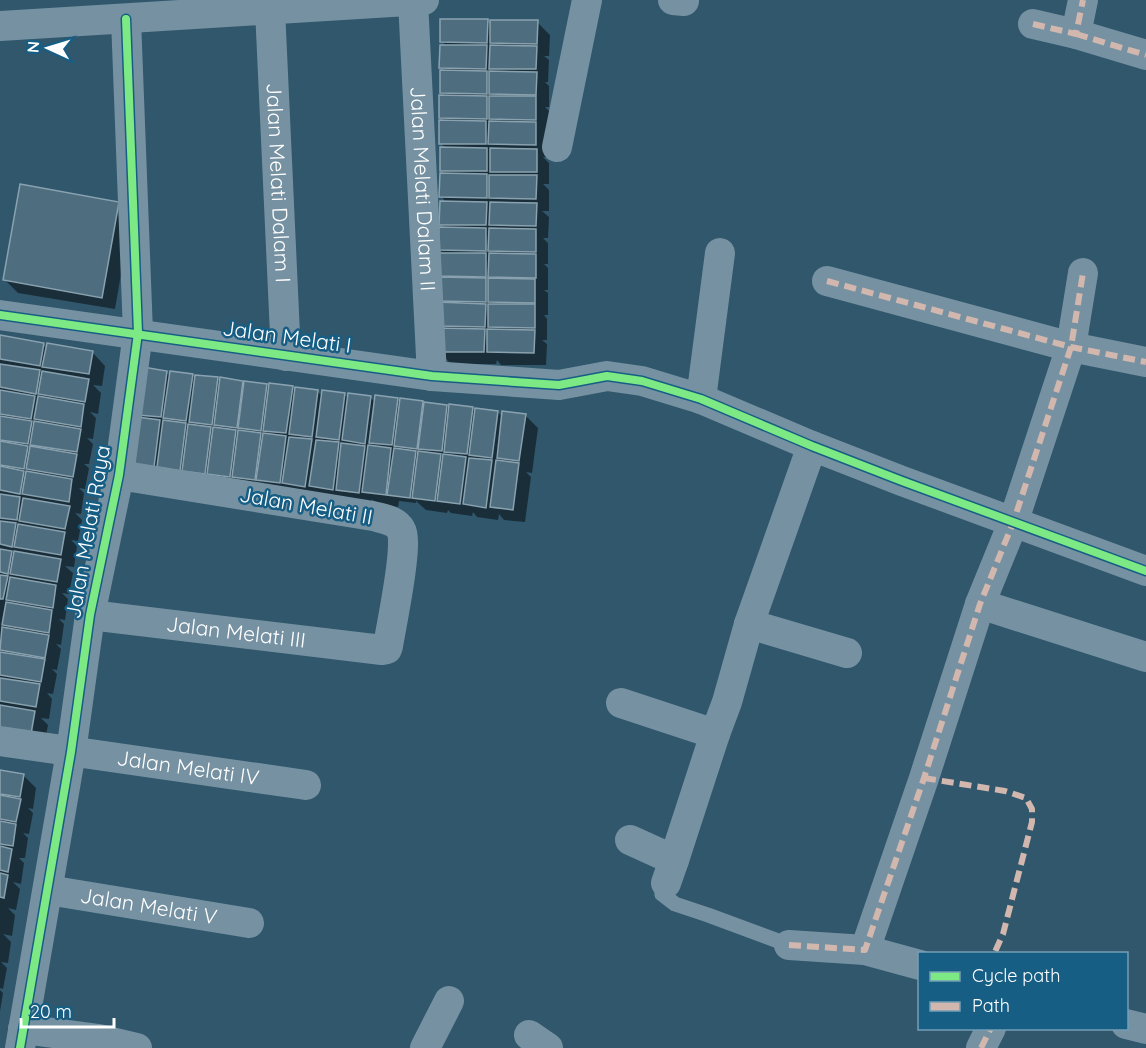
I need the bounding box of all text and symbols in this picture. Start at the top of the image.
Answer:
north arrow [18,18,78,78]
text: N [23,40,43,54]
street label: Jalan Melati Dalam I [261,82,297,283]
street label: Jalan Melati Dalam II [405,86,442,292]
street label: Jalan Melati I [221,314,353,358]
street label: Jalan Melati Raya [59,443,115,621]
street label: Jalan Melati II [238,481,375,530]
street label: Jalan Melati III [165,610,307,653]
street label: Jalan Melati IV [115,744,261,790]
street label: Jalan Melati V [78,882,219,930]
legend [918,952,1128,1030]
text: Cycle path [972,964,1060,987]
scale bar [21,991,114,1029]
text: Path [972,994,1010,1017]
text: 20 m [30,1000,72,1023]

